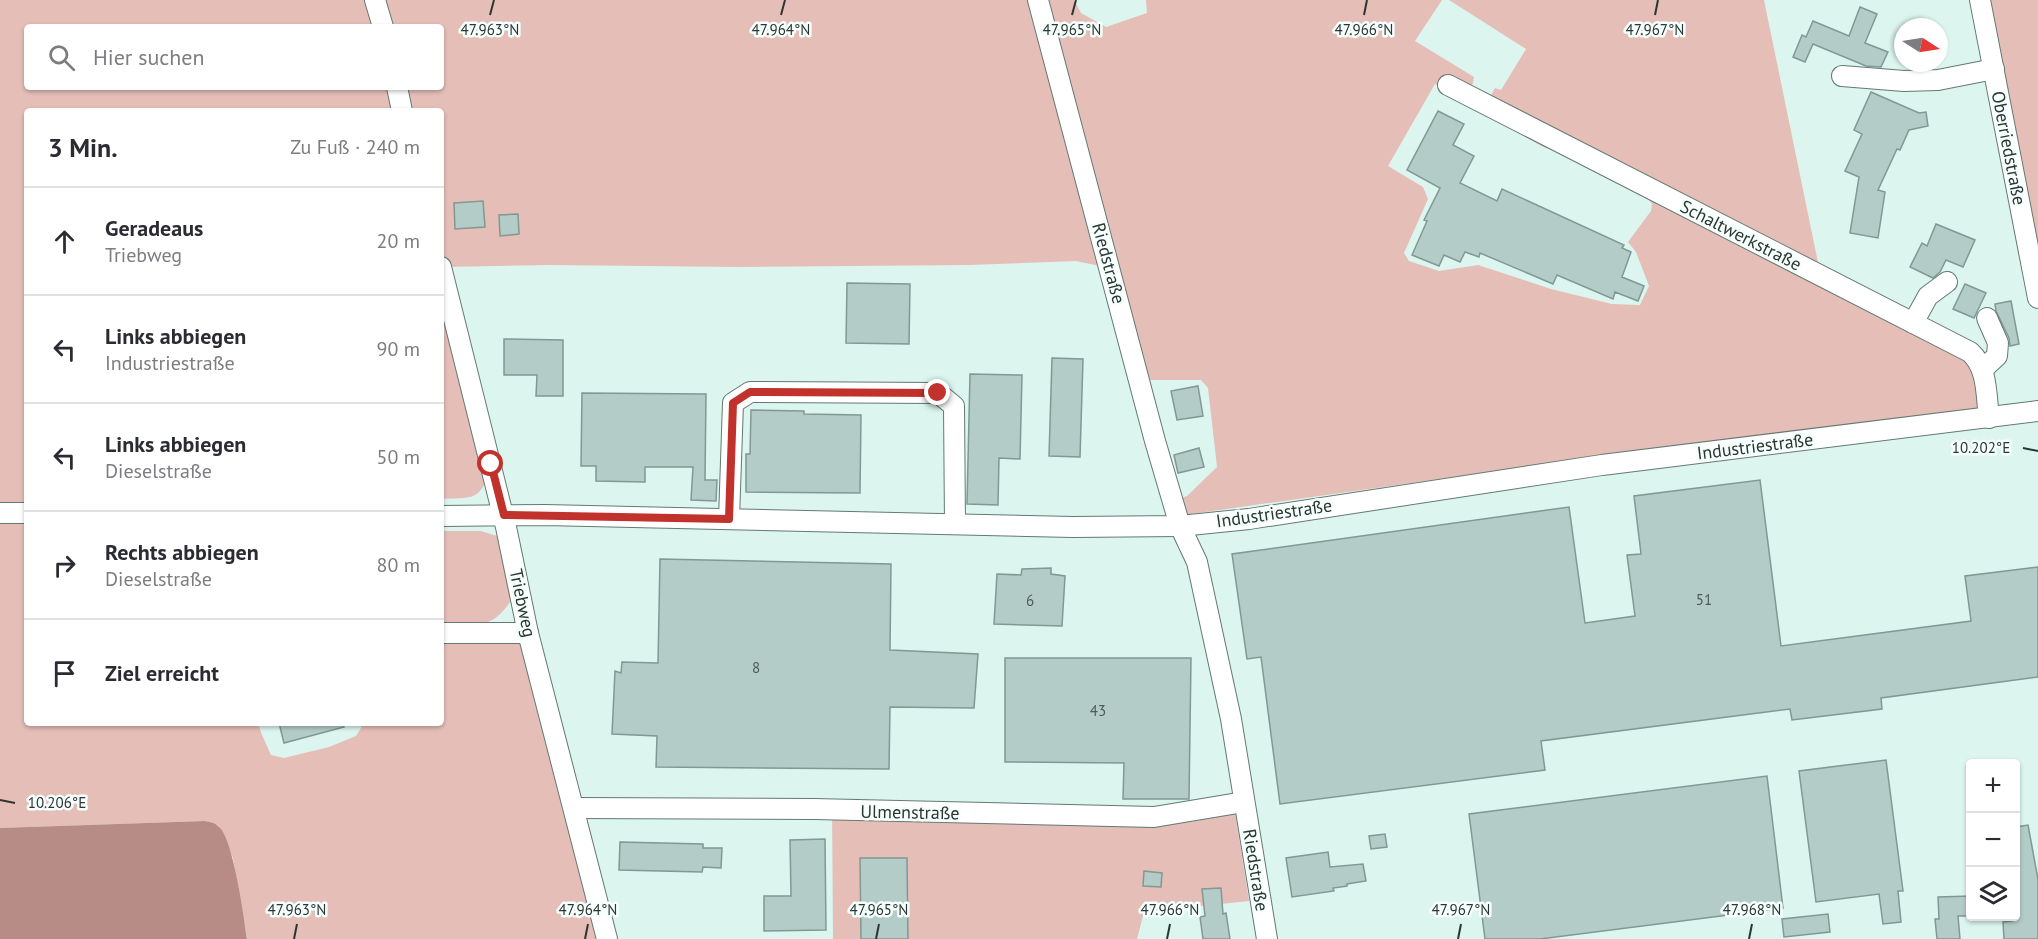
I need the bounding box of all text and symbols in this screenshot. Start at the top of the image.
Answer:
north arrow [1894,18,1948,72]
text: 47.963°N [461,20,519,39]
text: 47.964°N [752,20,810,39]
text: 47.965°N [1043,20,1101,39]
text: 47.966°N [1335,20,1393,39]
text: 47.967°N [1626,20,1684,39]
search box [24,24,444,90]
icon: search [45,41,78,74]
text: Hier suchen [93,43,205,71]
street label: Oberriedstraße [1987,89,2031,207]
text: 3 Min. [48,131,118,164]
text: Zu Fuß · 240 m [290,134,420,160]
street label: Schaltwerkstraße [1676,195,1806,275]
text: Geradeaus [105,214,203,242]
street label: Riedstraße [1087,220,1131,306]
icon: ahead [48,225,81,258]
text: 20 m [377,228,420,254]
text: Triebweg [105,242,182,268]
text: Links abbiegen [105,322,246,350]
icon: left [48,333,81,366]
text: 90 m [377,336,420,362]
text: Industriestraße [105,350,235,376]
route end [924,379,950,405]
street label: Industriestraße [1696,427,1814,465]
text: Links abbiegen [105,430,246,458]
text: 10.202°E [1952,438,2010,457]
icon: left [48,441,81,474]
text: 50 m [377,444,420,470]
route start [477,450,503,476]
text: Dieselstraße [105,458,212,484]
street label: Industriestraße [1215,493,1333,533]
text: Rechts abbiegen [105,538,259,566]
icon: right [48,549,81,582]
text: 80 m [377,552,420,578]
text: Dieselstraße [105,566,212,592]
street label: Triebweg [505,567,541,639]
house number: 51 [1696,590,1712,609]
house number: 6 [1026,591,1034,610]
icon: arrive [48,657,81,690]
house number: 8 [752,658,760,677]
text: Ziel erreicht [105,659,219,687]
house number: 43 [1090,701,1106,720]
map controls [1966,759,2020,921]
button: + [1966,759,2020,813]
text: 10.206°E [28,793,86,812]
street label: Ulmenstraße [860,800,960,824]
button: − [1966,813,2020,867]
street label: Riedstraße [1238,827,1274,913]
button: layers [1966,867,2020,921]
text: 47.963°N [268,900,326,919]
text: 47.964°N [559,900,617,919]
text: 47.965°N [850,900,908,919]
text: 47.966°N [1141,900,1199,919]
text: 47.967°N [1432,900,1490,919]
text: 47.968°N [1723,900,1781,919]

